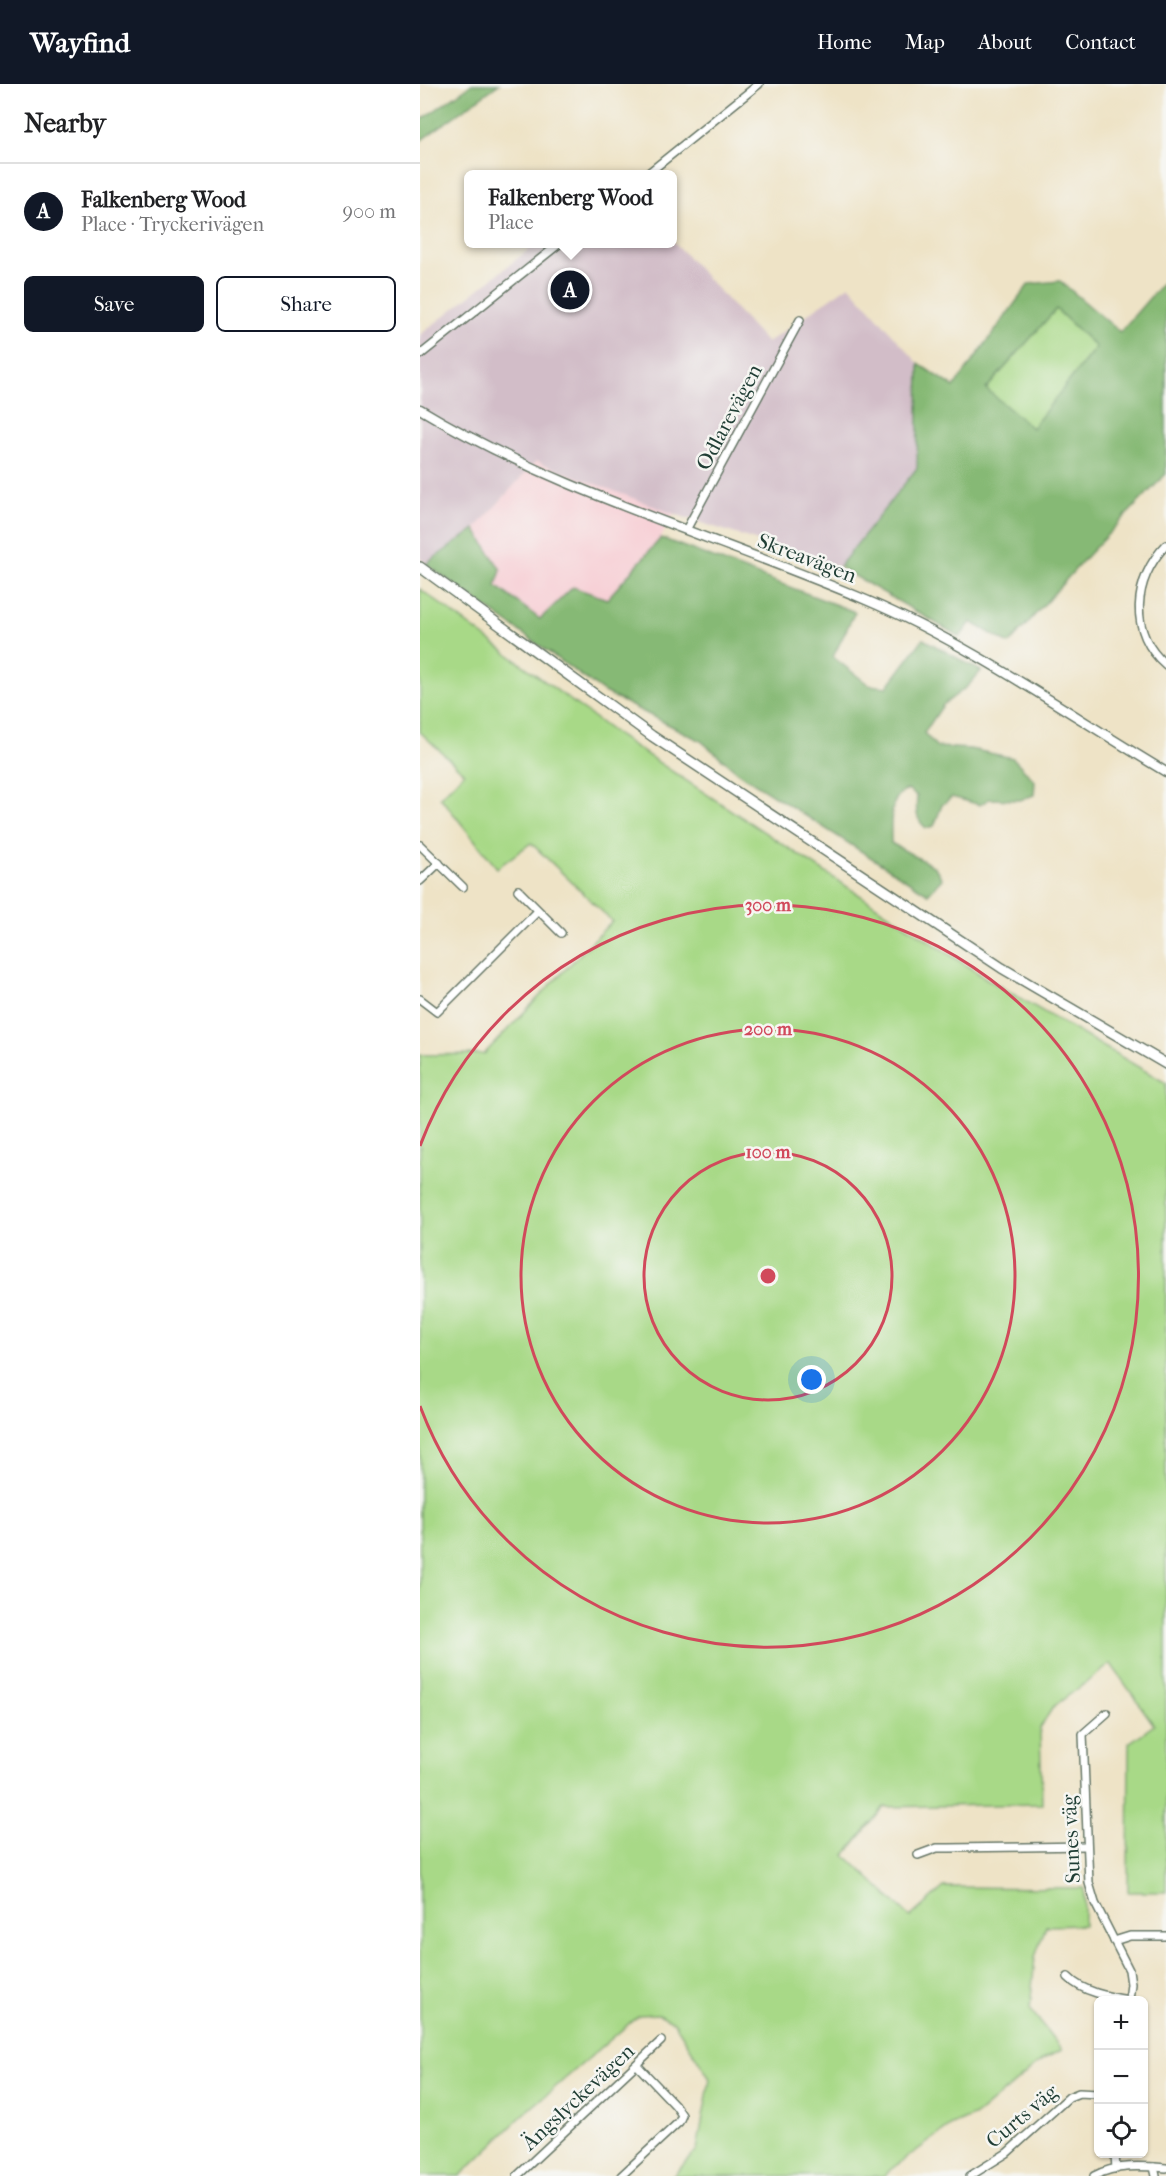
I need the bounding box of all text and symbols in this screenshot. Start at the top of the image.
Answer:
text: Wayfind [30,26,130,59]
text: Home [817,30,872,54]
text: Map [905,30,945,54]
text: About [978,30,1032,54]
text: Contact [1065,30,1136,54]
text: Nearby [24,108,106,139]
popup [464,170,677,248]
text: Falkenberg Wood [488,185,653,211]
text: Falkenberg Wood [81,187,246,213]
text: A [37,200,50,223]
text: 900 m [343,200,396,223]
text: Place [488,211,534,234]
text: Place · Tryckerivägen [81,213,264,236]
pin: A [550,268,590,312]
button: Save [24,276,204,332]
button: Share [216,276,396,332]
street label: Odlarevägen [691,360,767,474]
street label: Skreavägen [754,528,860,588]
text: 300 m [745,895,792,916]
text: 200 m [744,1019,793,1040]
text: 100 m [745,1142,792,1163]
centre of rings [758,1266,778,1286]
your location [797,1365,826,1394]
street label: Sunes väg [1057,1793,1085,1884]
map controls [1094,1996,1148,2158]
button: + [1094,1996,1148,2050]
street label: Ängslyckevägen [516,2039,639,2156]
button: − [1094,2050,1148,2104]
street label: Curts väg [981,2079,1063,2153]
button: locate [1094,2104,1148,2158]

